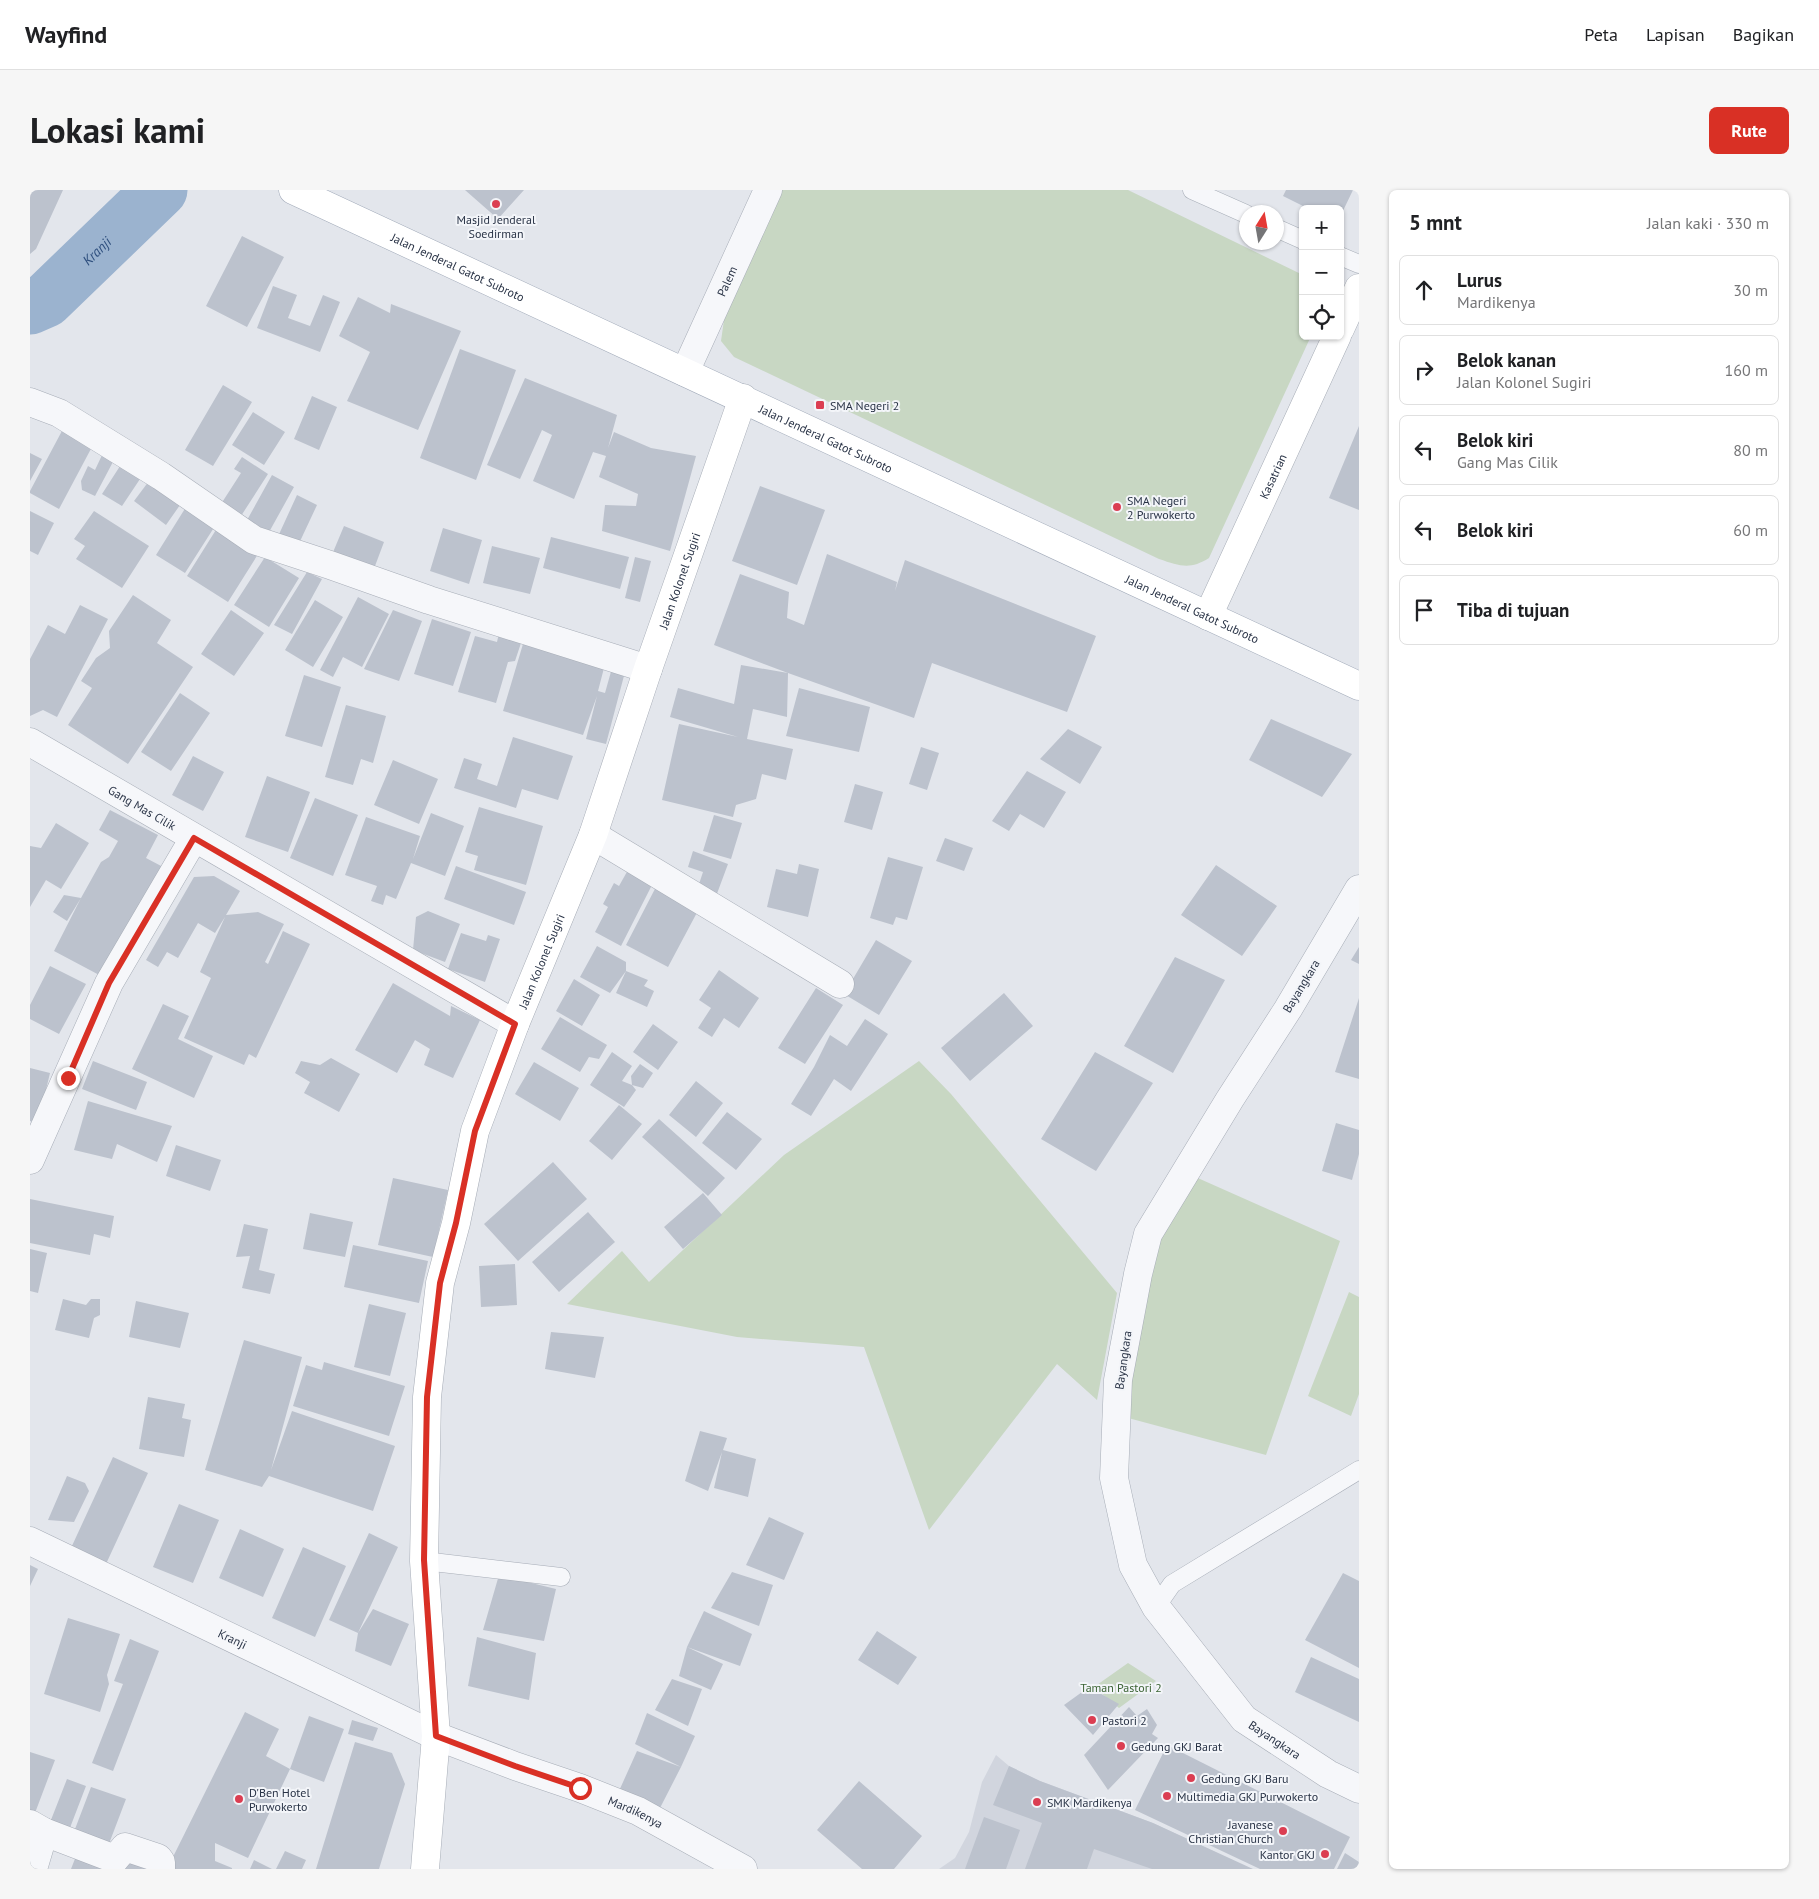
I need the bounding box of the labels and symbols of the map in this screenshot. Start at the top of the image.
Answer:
marker: Masjid Jenderal Soedirman [490,198,502,210]
north arrow [1239,205,1284,250]
place label: Masjid Jenderal Soedirman [457,212,536,241]
street label: Jalan Jenderal Gatot Subroto [388,229,527,304]
water label: Kranji [78,233,115,269]
street label: Palem [713,264,740,299]
place label: SMA Negeri 2 [830,398,899,413]
marker: SMA Negeri 2 [814,399,826,411]
street label: Jalan Jenderal Gatot Subroto [756,400,895,476]
street label: Kasatrian [1256,451,1289,501]
place label: SMA Negeri 2 Purwokerto [1127,493,1195,522]
marker: SMA Negeri 2 Purwokerto [1111,501,1123,513]
street label: Jalan Kolonel Sugiri [655,530,703,632]
street label: Jalan Jenderal Gatot Subroto [1122,571,1262,646]
street label: Gang Mas Cilik [106,782,179,833]
street label: Jalan Kolonel Sugiri [514,911,567,1012]
street label: Bayangkara [1279,957,1323,1015]
route end [57,1067,80,1090]
street label: Bayangkara [1111,1330,1135,1390]
street label: Kranji [216,1625,250,1652]
park label: Taman Pastori 2 [1080,1680,1162,1695]
place label: Pastori 2 [1102,1713,1147,1728]
marker: Pastori 2 [1086,1714,1098,1726]
street label: Bayangkara [1246,1717,1304,1762]
place label: Gedung GKJ Barat [1131,1739,1222,1754]
marker: Gedung GKJ Barat [1115,1740,1127,1752]
place label: Gedung GKJ Baru [1201,1771,1288,1786]
marker: Gedung GKJ Baru [1185,1772,1197,1784]
route start [569,1777,592,1800]
place label: D'Ben Hotel Purwokerto [249,1785,310,1814]
place label: Multimedia GKJ Purwokerto [1177,1789,1318,1804]
marker: Multimedia GKJ Purwokerto [1161,1790,1173,1802]
street label: Mardikenya [606,1792,666,1831]
marker: D'Ben Hotel Purwokerto [233,1793,245,1805]
place label: SMK Mardikenya [1047,1795,1132,1810]
marker: SMK Mardikenya [1031,1796,1043,1808]
place label: Javanese Christian Church [1188,1817,1273,1846]
marker: Javanese Christian Church [1277,1825,1289,1837]
place label: Kantor GKJ [1260,1847,1315,1862]
marker: Kantor GKJ [1319,1848,1331,1860]

